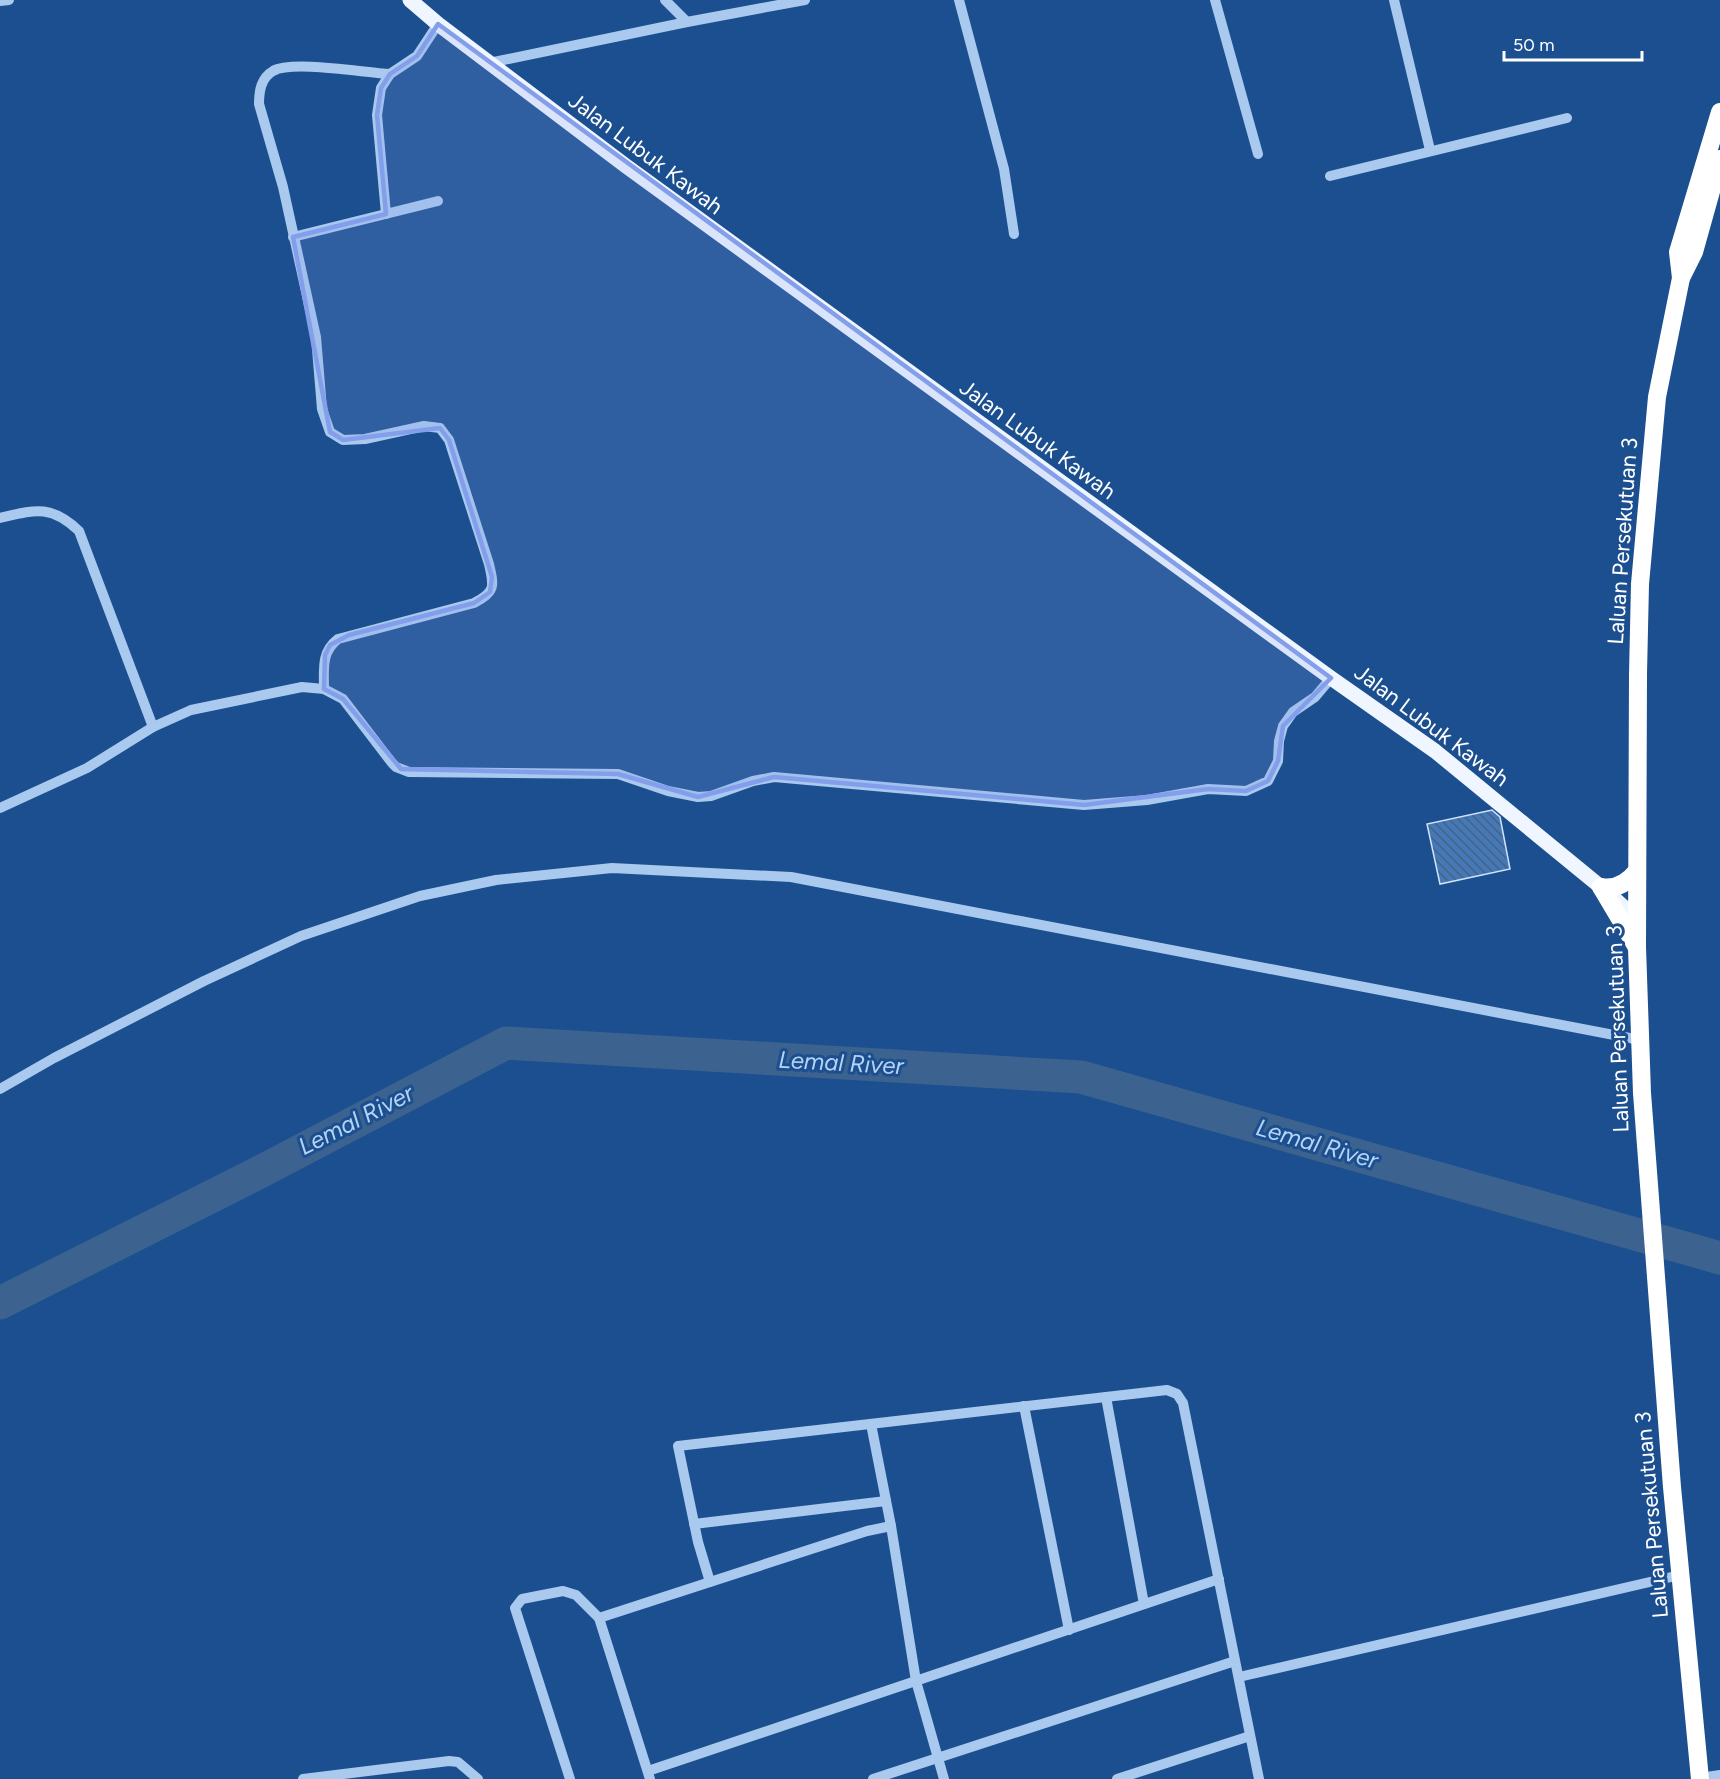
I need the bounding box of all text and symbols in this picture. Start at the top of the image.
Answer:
scale bar [1504,24,1642,62]
text: 50 m [1513,34,1555,56]
street label: Jalan Lubuk Kawah [563,87,728,220]
street label: Jalan Lubuk Kawah [954,374,1121,505]
street label: Laluan Persekutuan 3 [1602,437,1643,645]
street label: Jalan Lubuk Kawah [1349,659,1514,792]
street label: Laluan Persekutuan 3 [1600,925,1635,1133]
water label: Lemal River [778,1045,905,1080]
water label: Lemal River [293,1078,419,1161]
water label: Lemal River [1253,1112,1382,1175]
street label: Laluan Persekutuan 3 [1629,1410,1674,1619]

